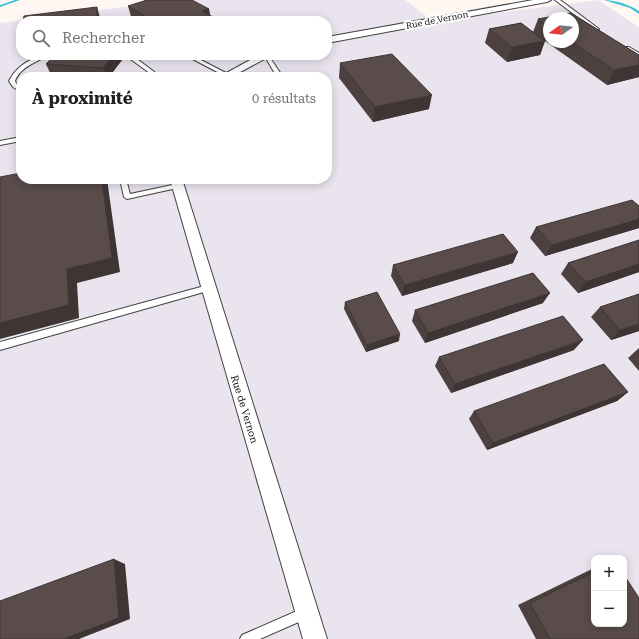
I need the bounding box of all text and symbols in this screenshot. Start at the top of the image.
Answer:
street label: Rue de Vernon [405,9,469,31]
north arrow [543,12,579,48]
search box [16,16,332,60]
icon: search [30,27,52,49]
text: Rechercher [62,29,145,47]
text: À proximité [32,88,133,108]
text: 0 résultats [252,91,316,106]
street label: Rue de Vernon [229,374,260,445]
map controls [591,555,627,627]
button: + [591,555,627,591]
button: − [591,591,627,627]

